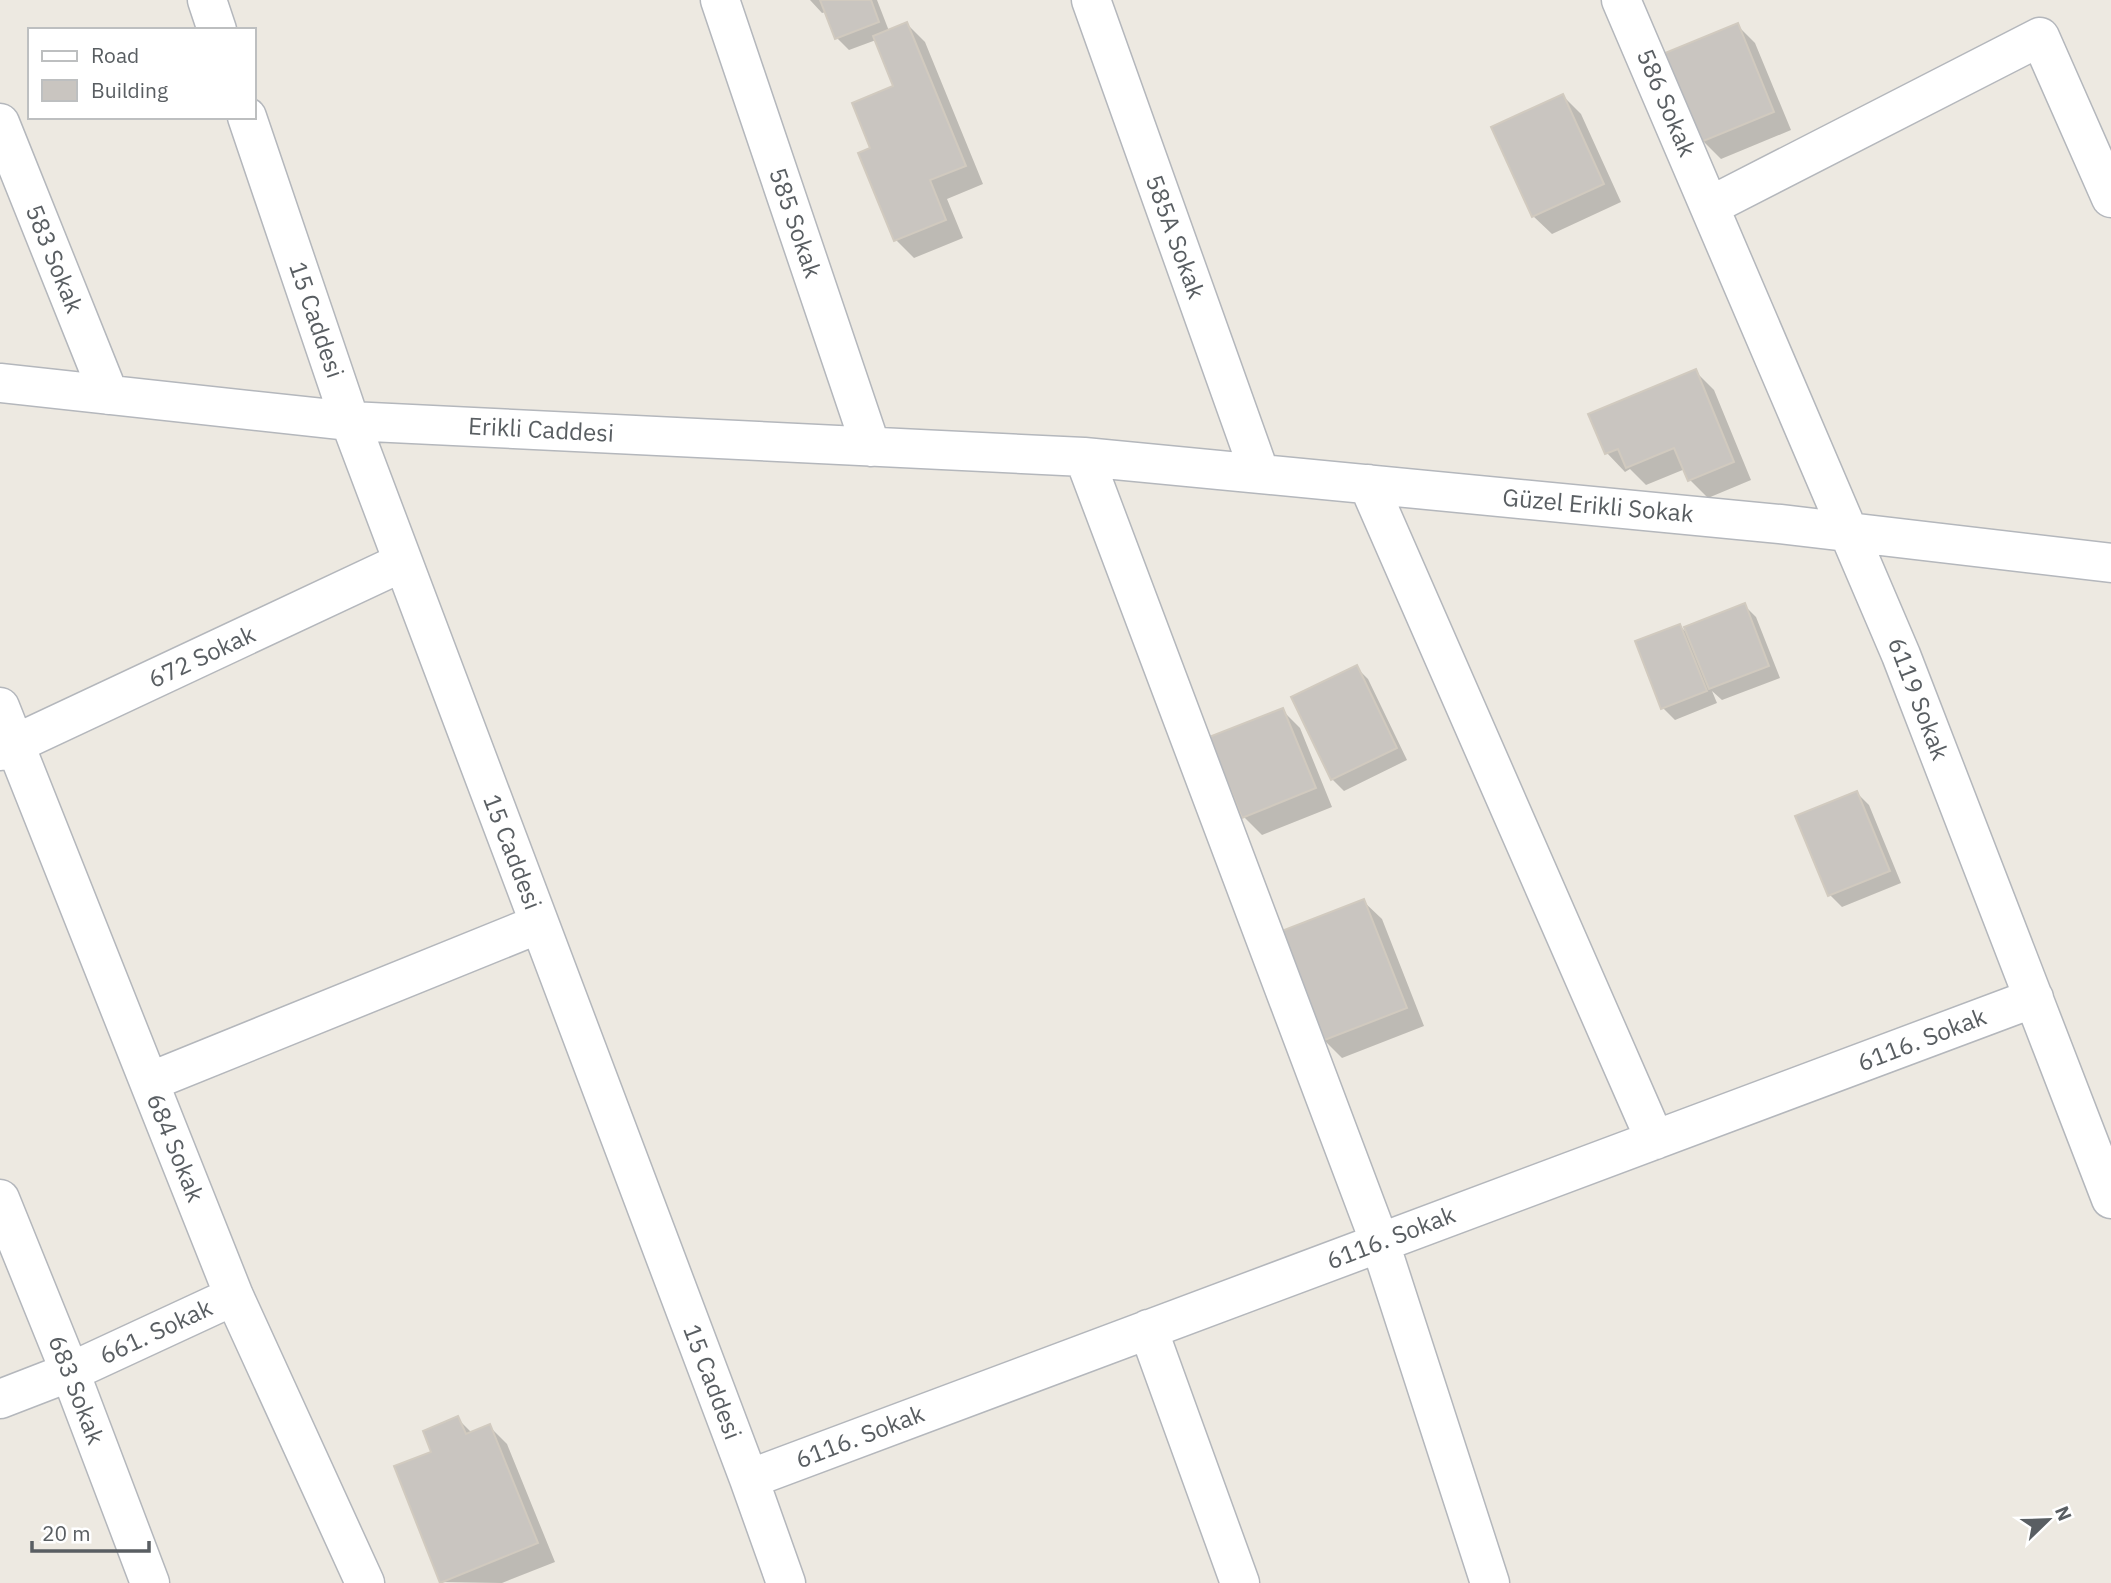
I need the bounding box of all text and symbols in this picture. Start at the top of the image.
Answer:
legend [28,28,256,119]
text: Road [91,41,139,69]
street label: 586 Sokak [1630,44,1704,162]
text: Building [91,76,168,104]
street label: 585 Sokak [762,163,830,282]
street label: 585A Sokak [1139,170,1213,303]
street label: 583 Sokak [19,200,91,318]
street label: 15 Caddesi [282,257,352,382]
street label: Erikli Caddesi [467,409,615,449]
street label: Güzel Erikli Sokak [1501,481,1695,529]
street label: 672 Sokak [143,617,260,695]
street label: 6119 Sokak [1881,633,1957,765]
street label: 15 Caddesi [476,789,550,914]
street label: 6116. Sokak [1853,1000,1991,1078]
street label: 684 Sokak [140,1089,212,1207]
street label: 6116. Sokak [1322,1198,1460,1276]
street label: 661. Sokak [94,1291,217,1371]
street label: 15 Caddesi [676,1319,750,1444]
street label: 683 Sokak [42,1331,112,1449]
street label: 6116. Sokak [791,1397,929,1475]
north arrow [2013,1485,2083,1555]
text: N [2050,1502,2077,1524]
scale bar [32,1510,149,1554]
text: 20 m [42,1519,91,1547]

